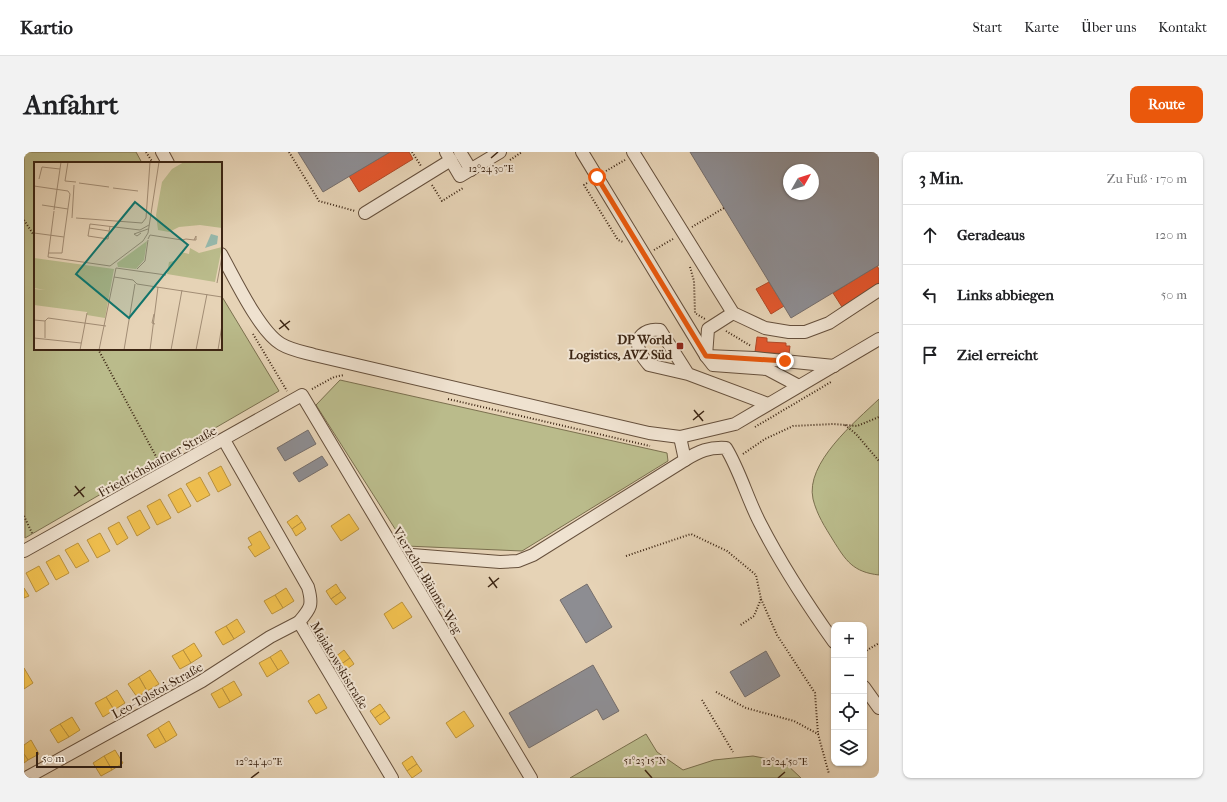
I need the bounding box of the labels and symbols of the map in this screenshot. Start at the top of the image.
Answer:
inset map [34,162,222,350]
text: 12°24'30"E [468,163,514,175]
north arrow [783,164,819,200]
route start [588,168,606,186]
place label: DP World Logistics, AVZ Süd [569,332,673,363]
marker: DP World Logistics, AVZ Süd [675,341,685,351]
route end [776,352,794,370]
street label: Friedrichshafner Straße [95,422,220,500]
street label: Vierzehn-Bäume-Weg [389,523,466,637]
street label: Majakowskistraße [307,619,372,712]
street label: Leo-Tolstoi-Straße [109,659,206,722]
scale bar [36,750,122,769]
text: 51°23'15"N [624,755,667,767]
text: 12°24'40"E [236,756,282,768]
text: 12°24'50"E [762,756,808,768]

